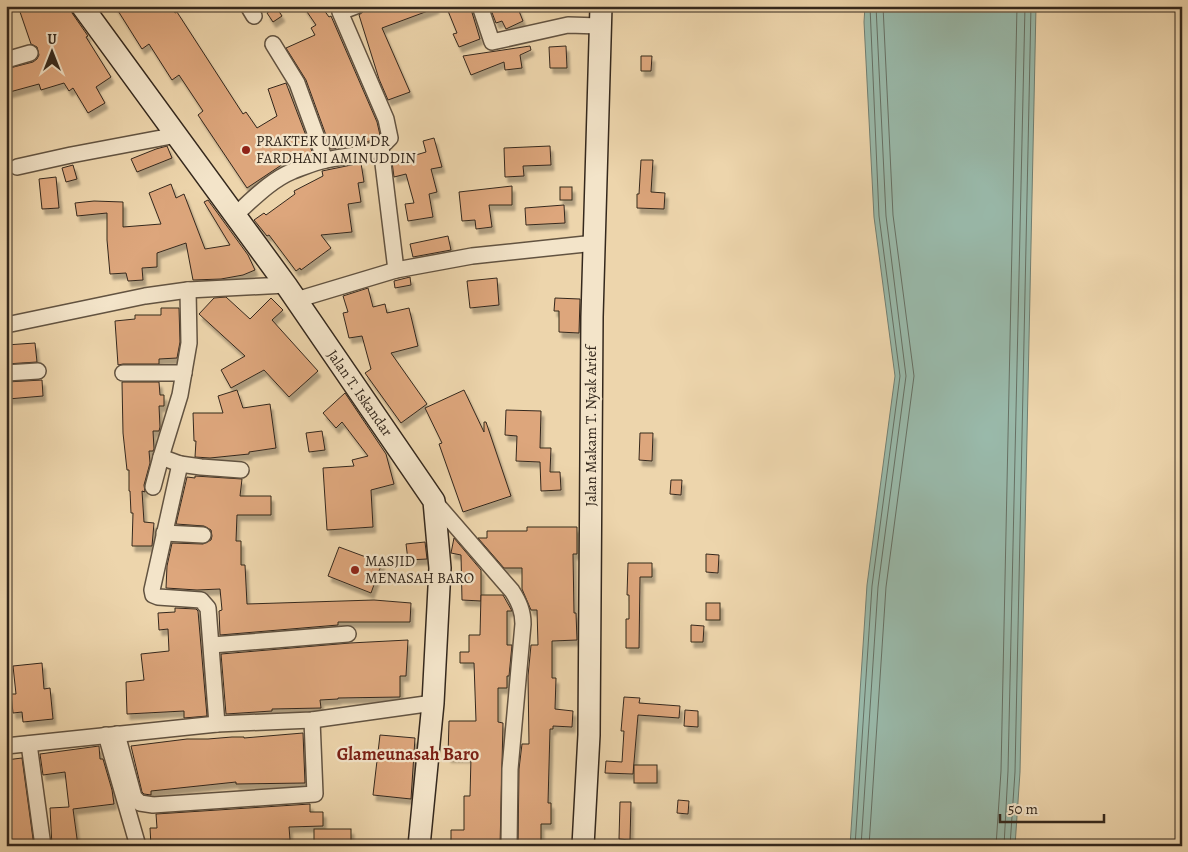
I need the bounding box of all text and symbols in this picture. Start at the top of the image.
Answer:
north arrow [28,28,78,78]
text: U [47,30,57,49]
place label: PRAKTEK UMUM DR FARDHANI AMINUDDIN [256,131,416,168]
marker: PRAKTEK UMUM DR FARDHANI AMINUDDIN [240,144,252,156]
street label: Jalan Makam T. Nyak Arief [581,343,601,506]
street label: Jalan T. Iskandar [323,346,398,441]
place label: MASJID MENASAH BARO [365,551,474,588]
marker: MASJID MENASAH BARO [349,564,361,576]
district label: Glameunasah Baro [337,742,479,766]
scale bar [1000,792,1104,824]
text: 50 m [1008,799,1038,819]

